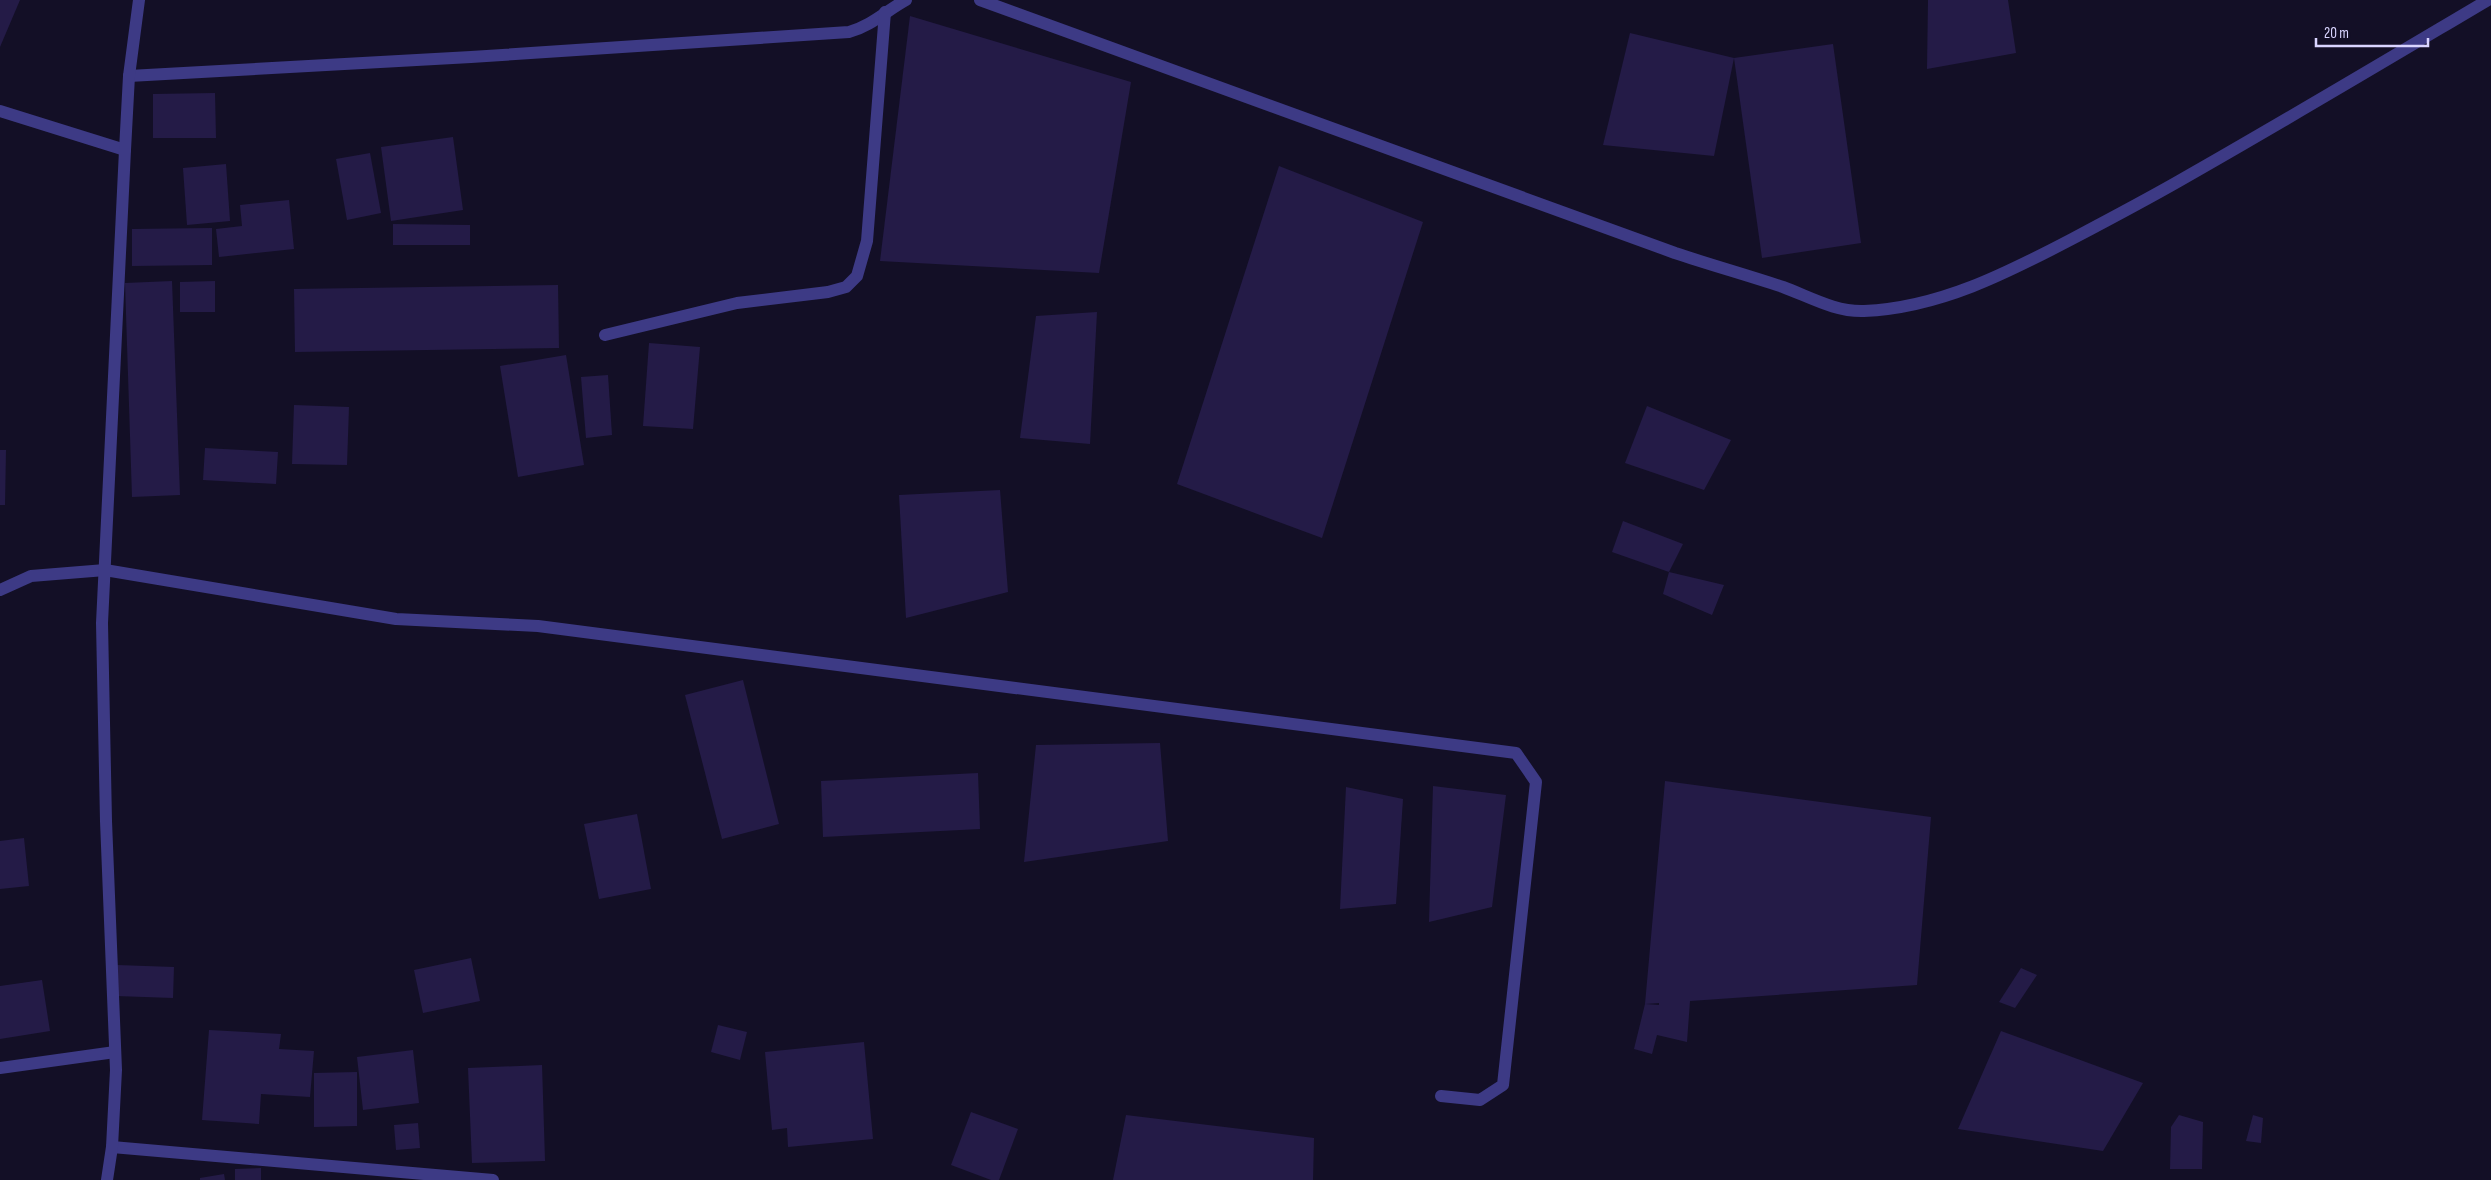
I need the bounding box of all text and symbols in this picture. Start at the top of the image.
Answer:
scale bar [2316,15,2428,47]
text: 20 m [2324,24,2349,43]

